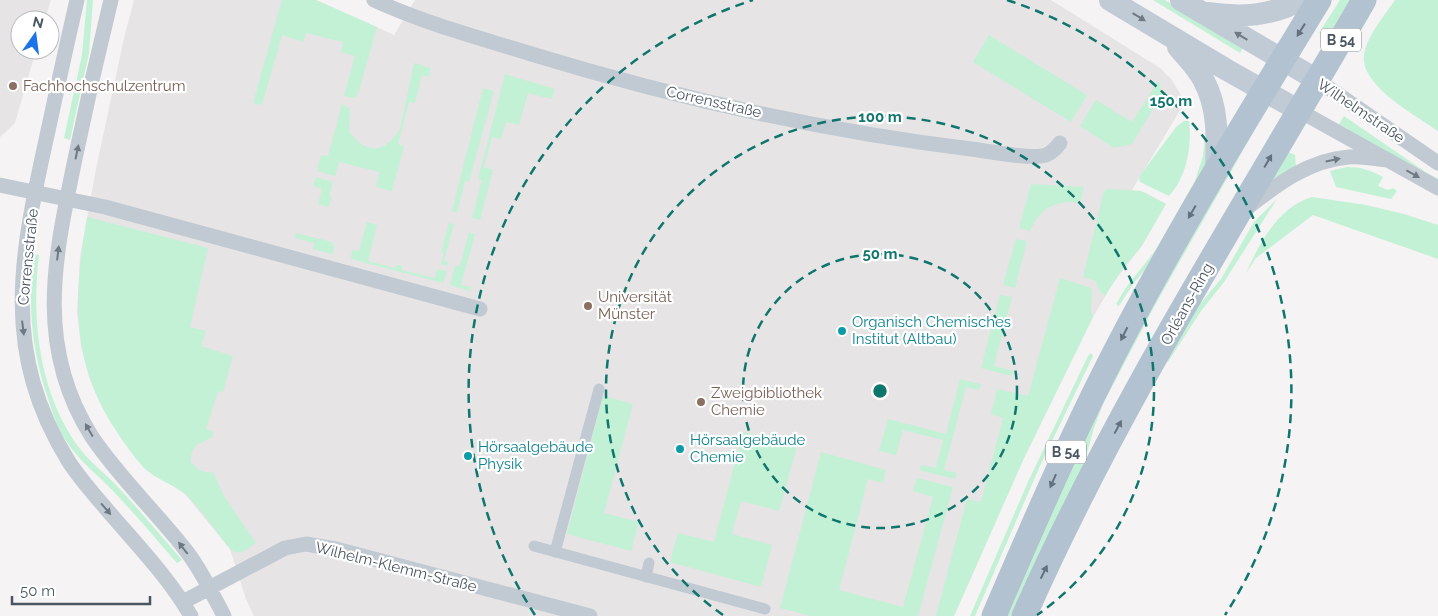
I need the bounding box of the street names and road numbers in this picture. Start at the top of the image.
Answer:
road number: B 54 [1321,28,1361,52]
street label: Wilhelmstraße [1314,75,1408,147]
street label: Corrensstraße [665,82,763,122]
street label: Corrensstraße [14,208,42,306]
street label: Orléans-Ring [1157,260,1217,348]
road number: B 54 [1046,441,1086,464]
street label: Wilhelm-Klemm-Straße [313,538,479,596]

